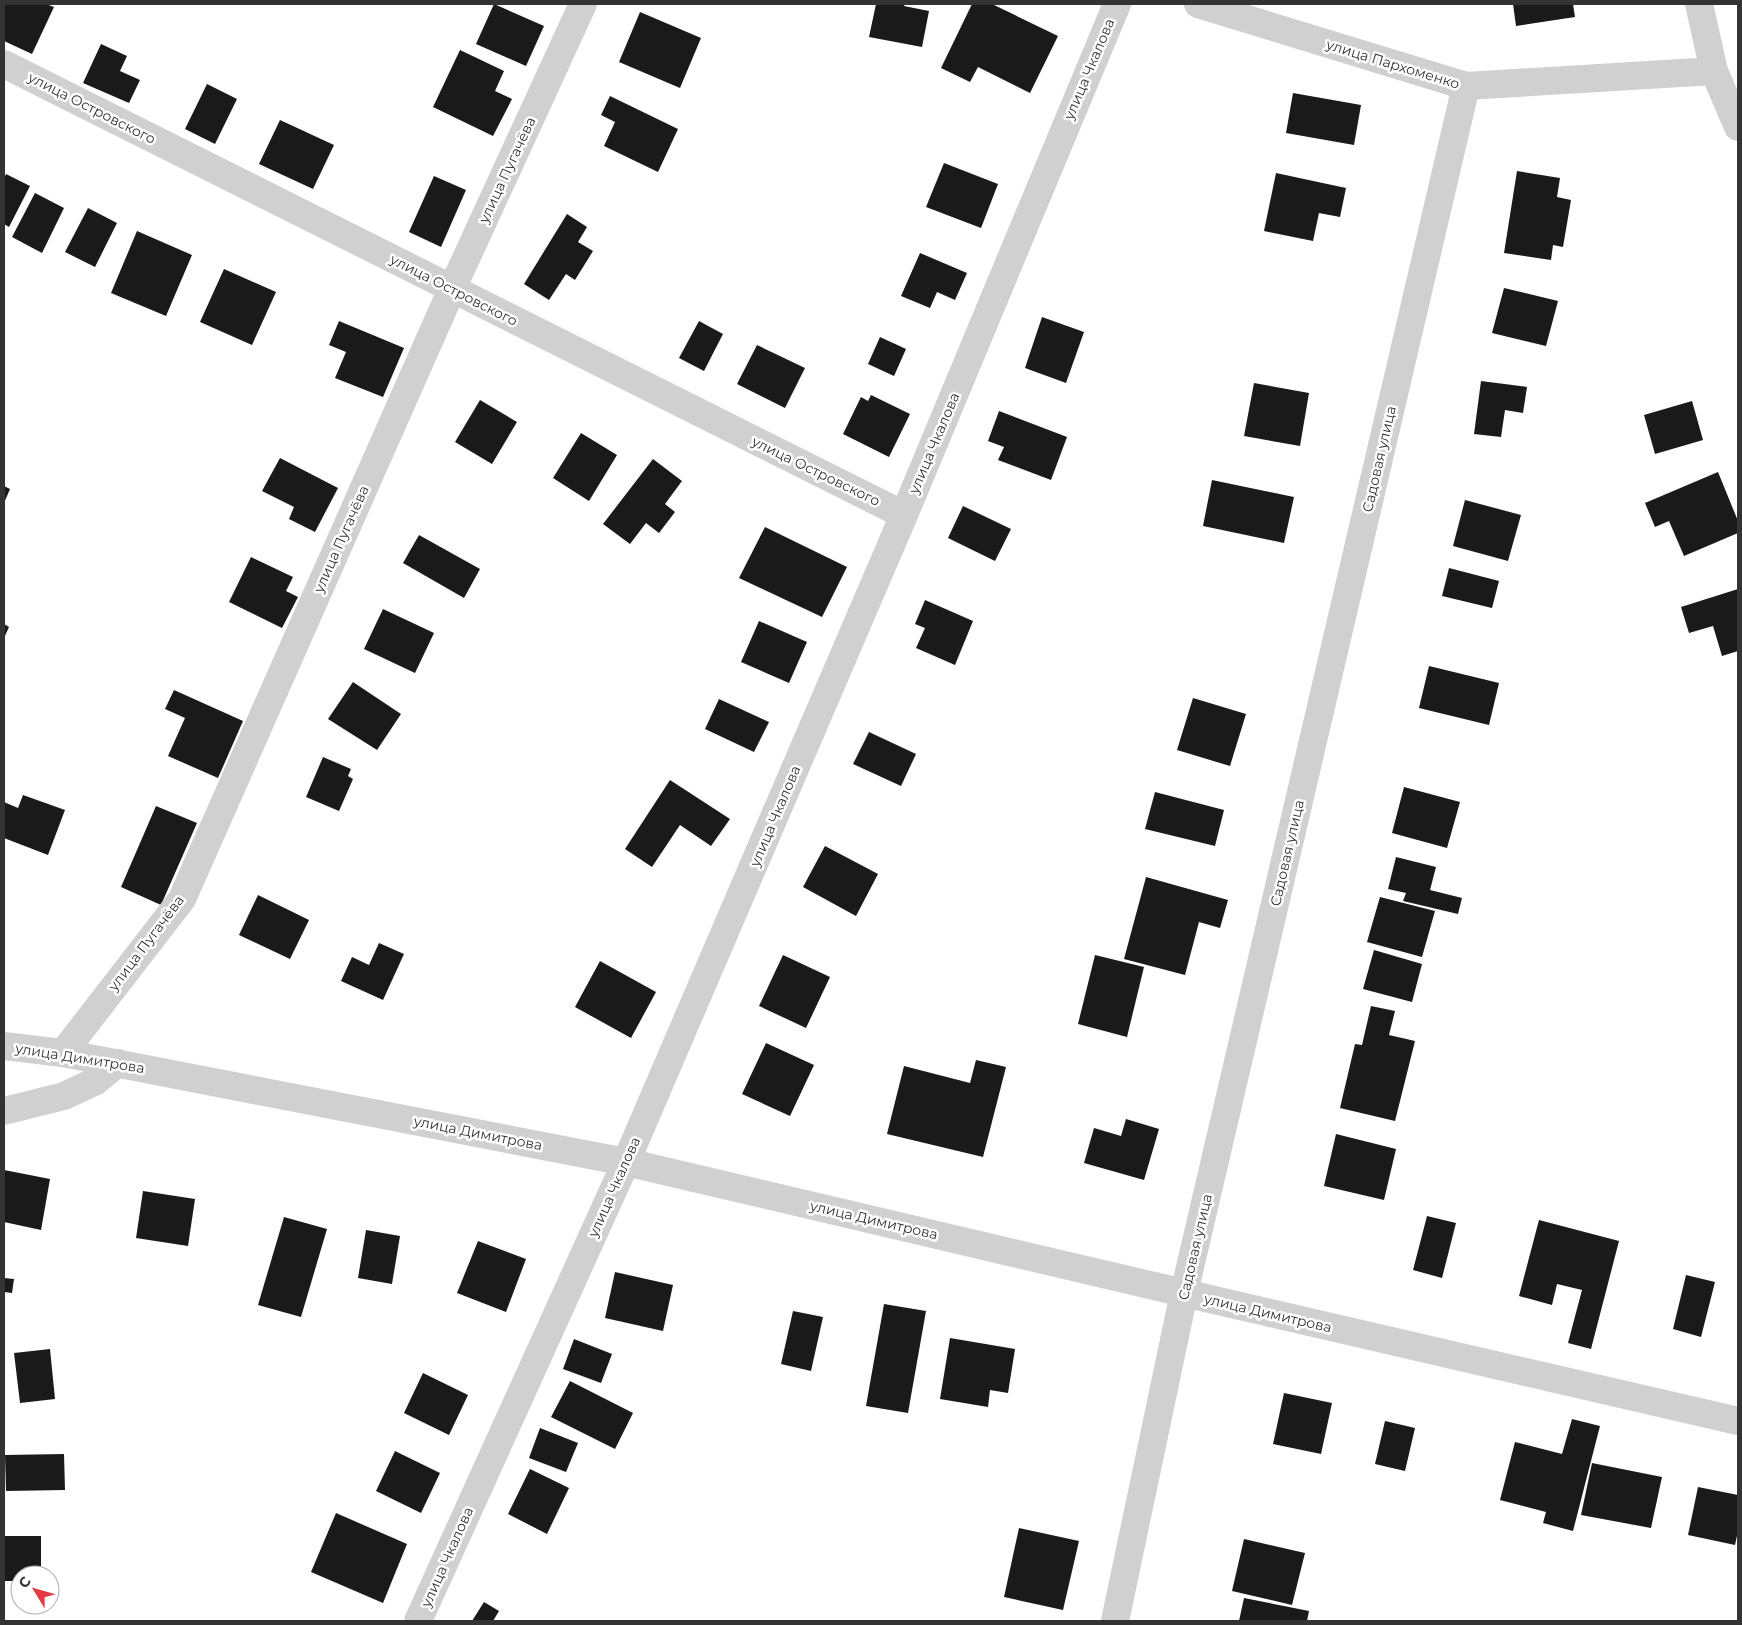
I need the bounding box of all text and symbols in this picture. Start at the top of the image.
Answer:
street label: улица Чкалова [1059,16,1118,123]
street label: улица Пархоменко [1323,35,1462,93]
street label: улица Островского [24,68,159,148]
street label: улица Пугачёва [474,114,540,227]
street label: улица Островского [386,250,521,330]
street label: улица Чкалова [904,390,963,497]
street label: Садовая улица [1358,404,1400,514]
street label: улица Островского [748,432,883,510]
street label: улица Пугачёва [309,483,373,596]
street label: улица Чкалова [745,763,804,870]
street label: Садовая улица [1266,798,1308,908]
street label: улица Пугачёва [104,892,188,995]
street label: улица Димитрова [13,1039,146,1077]
street label: улица Димитрова [411,1112,544,1154]
street label: улица Чкалова [583,1134,644,1241]
street label: Садовая улица [1174,1192,1216,1302]
street label: улица Димитрова [807,1196,940,1243]
street label: улица Димитрова [1201,1289,1334,1336]
street label: улица Чкалова [416,1504,477,1611]
north arrow [10,1565,60,1615]
text: С [14,1573,35,1592]

